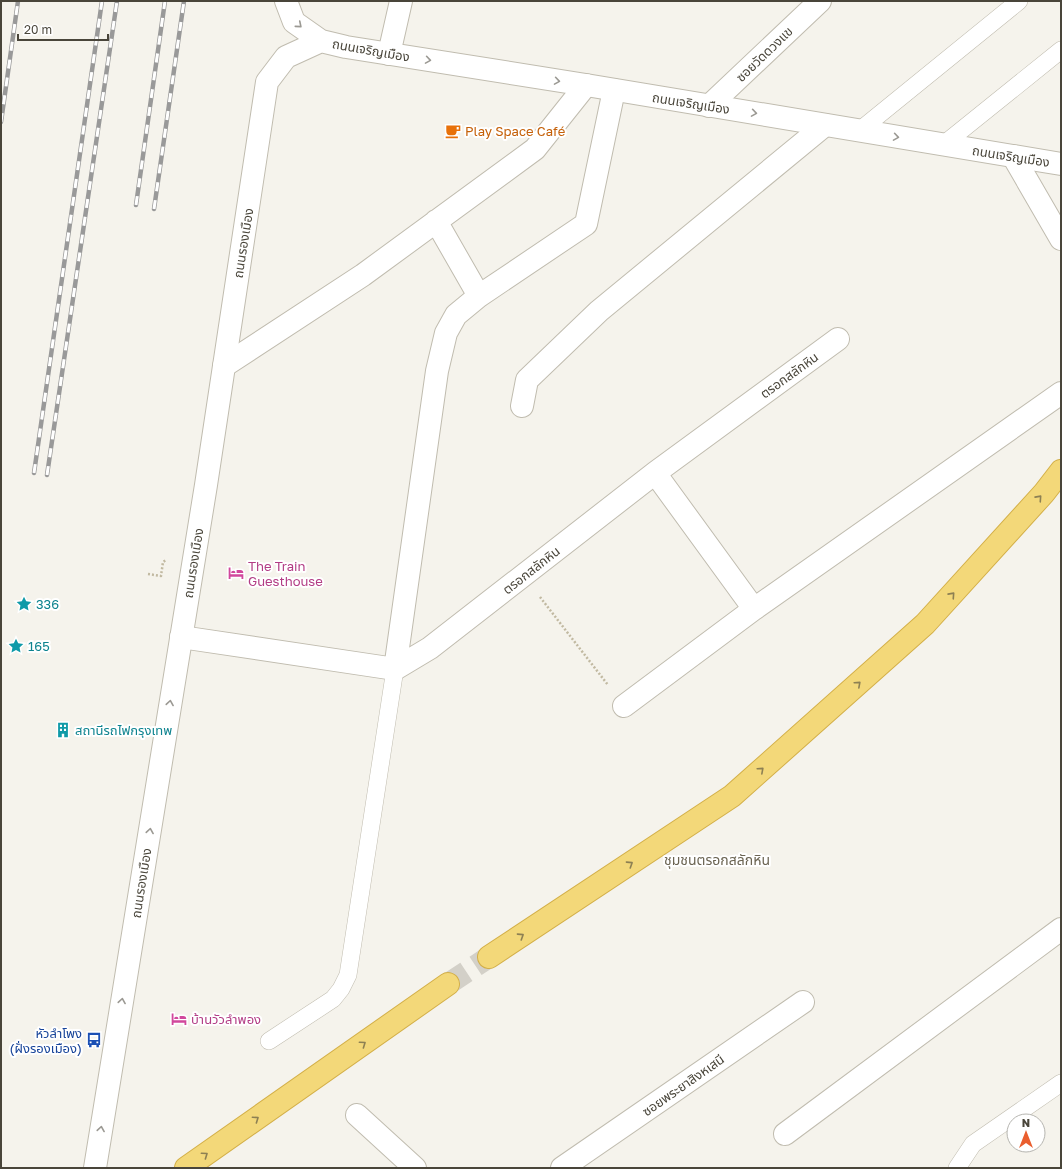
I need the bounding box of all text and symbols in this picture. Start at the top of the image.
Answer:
scale bar [18,16,108,42]
one-way arrow [294,20,302,27]
text: 20 m [24,22,52,37]
street label: ซอยวัดดวงแข [732,23,796,85]
street label: ถนนเจริญเมือง [331,35,411,65]
one-way arrow [425,55,431,64]
one-way arrow [554,76,560,85]
street label: ถนนเจริญเมือง [651,89,731,117]
one-way arrow [751,109,757,117]
cafe icon: Play Space Café [444,122,462,140]
place label: Play Space Café [465,123,565,139]
one-way arrow [893,132,899,141]
street label: ถนนเจริญเมือง [971,142,1051,170]
street label: ถนนรองเมือง [230,207,256,279]
street label: ตรอกสลักหิน [757,349,821,401]
one-way arrow [1035,495,1042,503]
street label: ถนนรองเมือง [180,527,206,599]
street label: ตรอกสลักหิน [499,543,563,597]
place label: The Train Guesthouse [248,558,323,589]
hotel icon: The Train Guesthouse [227,564,245,582]
one-way arrow [948,592,955,599]
place icon: 336 [15,595,33,613]
place label: 336 [36,596,59,612]
place icon: 165 [7,637,25,655]
place label: 165 [28,638,50,654]
one-way arrow [853,681,861,689]
one-way arrow [165,700,174,706]
building icon: สถานีรถไฟกรุงเทพ [54,721,72,739]
place label: สถานีรถไฟกรุงเทพ [75,722,172,738]
one-way arrow [756,768,764,775]
one-way arrow [145,828,153,834]
street label: ถนนรองเมือง [128,847,154,919]
district label: ชุมชนตรอกสลักหิน [664,851,770,869]
one-way arrow [626,861,633,869]
one-way arrow [517,933,524,940]
one-way arrow [117,998,126,1004]
hotel icon: บ้านวัวลำพอง [170,1010,188,1028]
place label: บ้านวัวลำพอง [191,1011,261,1027]
place label: หัวลำโพง (ฝั่งรองเมือง) [10,1025,82,1056]
bus stop icon: หัวลำโพง (ฝั่งรองเมือง) [85,1031,103,1049]
one-way arrow [358,1042,365,1049]
street label: ซอยพระยาสิงหเสนี [639,1051,727,1119]
north arrow [1006,1113,1046,1153]
one-way arrow [252,1116,259,1124]
text: N [1022,1116,1030,1129]
one-way arrow [96,1126,105,1133]
one-way arrow [201,1152,208,1159]

